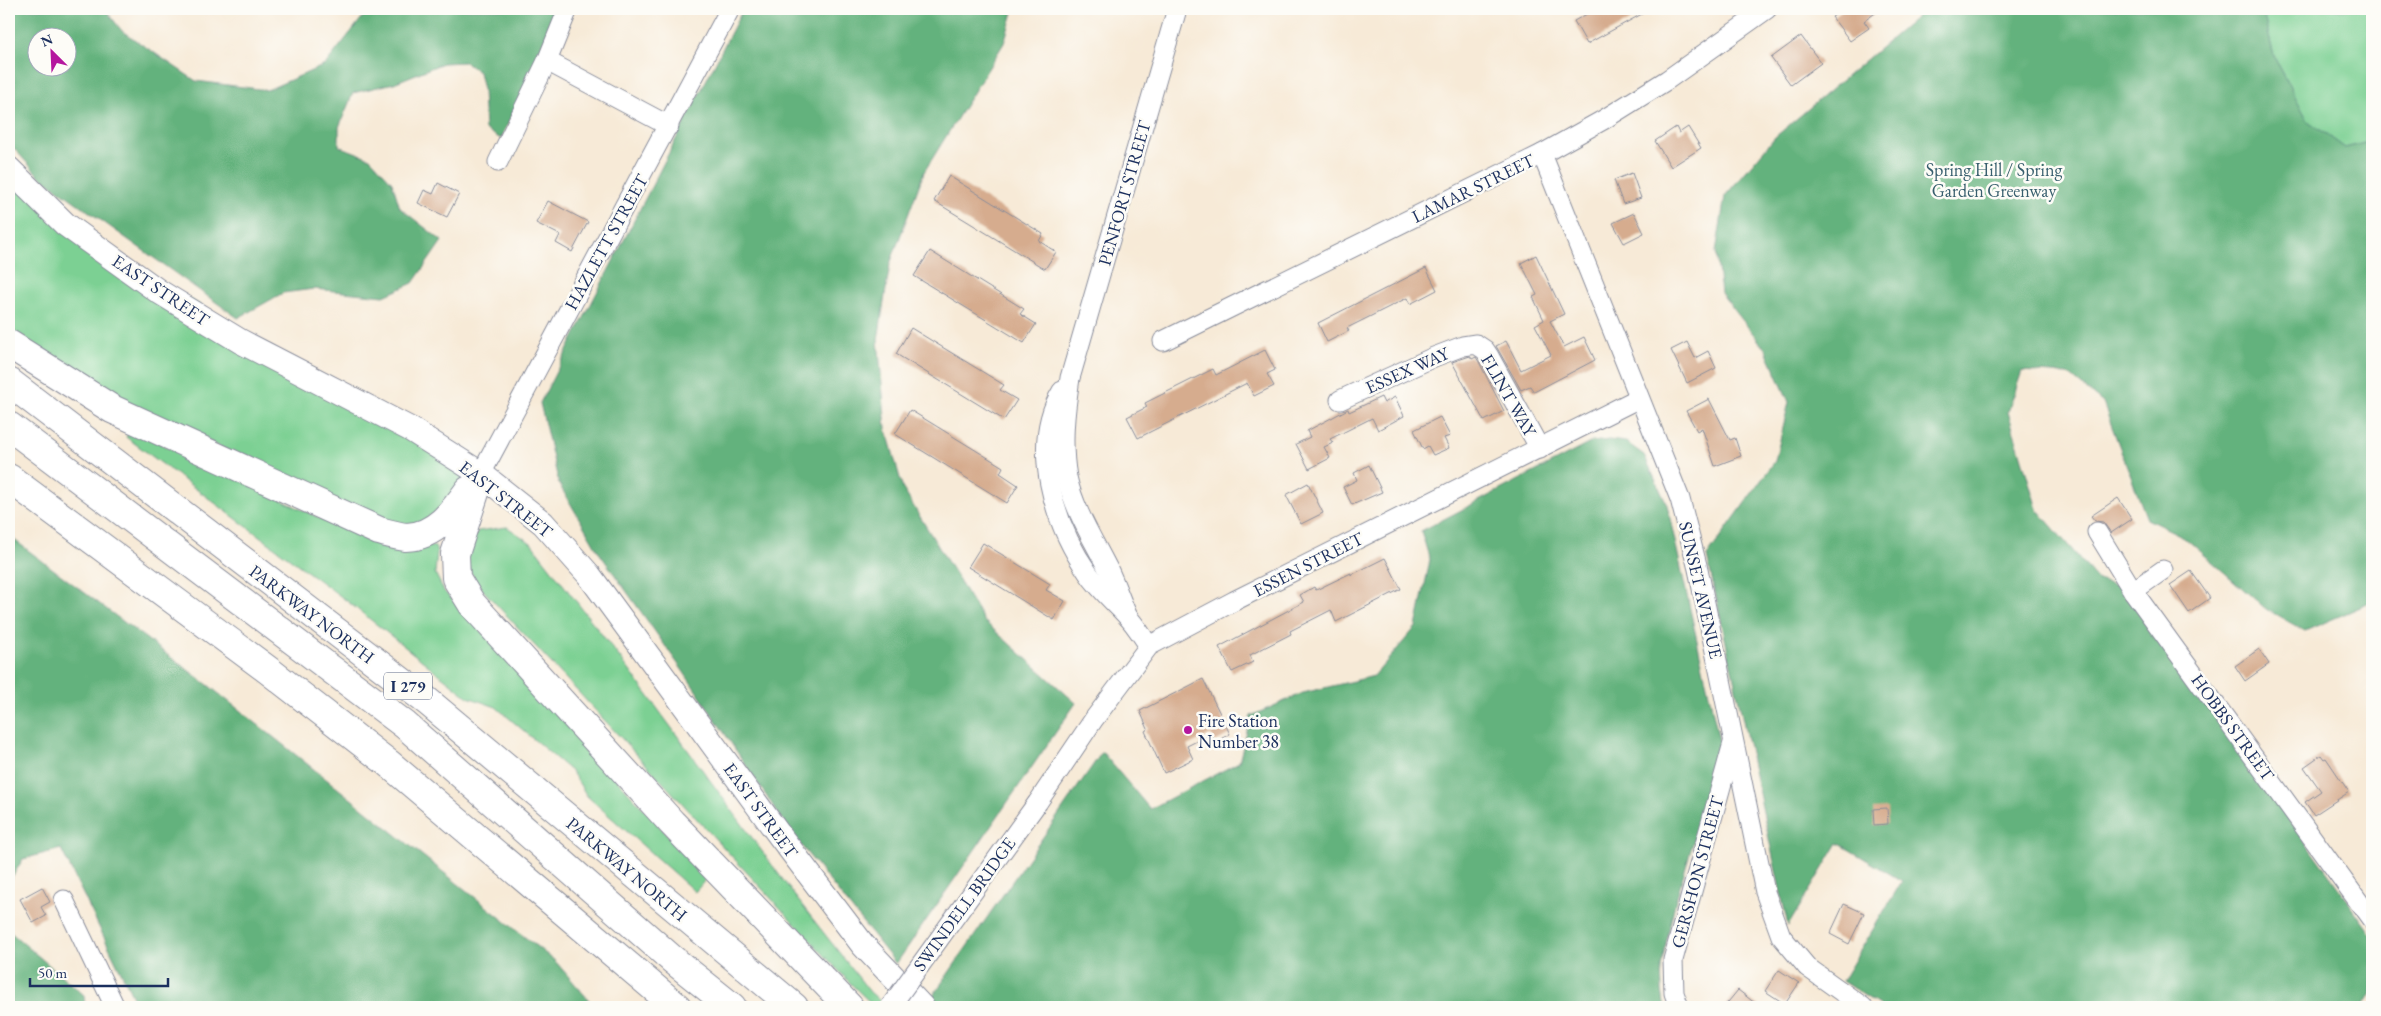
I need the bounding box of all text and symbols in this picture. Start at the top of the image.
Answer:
north arrow [28,28,78,78]
text: N [38,29,56,51]
street label: PENFORT STREET [1092,117,1156,268]
street label: LAMAR STREET [1408,148,1539,228]
park label: Spring Hill / Spring Garden Greenway [1926,158,2062,202]
street label: HAZLETT STREET [559,169,653,314]
street label: EAST STREET [108,249,215,331]
street label: ESSEX WAY [1362,341,1454,399]
street label: FLINT WAY [1476,350,1543,442]
street label: EAST STREET [455,455,558,543]
street label: SUNSET AVENUE [1674,519,1728,661]
street label: ESSEN STREET [1249,526,1368,602]
street label: PARKWAY NORTH [245,559,379,669]
street label: HOBBS STREET [2186,669,2280,786]
road number: I 279 [384,672,432,699]
place label: Fire Station Number 38 [1198,709,1279,753]
marker: Fire Station Number 38 [1182,724,1194,736]
street label: EAST STREET [719,758,804,863]
street label: GERSHON STREET [1666,793,1729,950]
street label: PARKWAY NORTH [562,812,692,926]
street label: SWINDELL BRIDGE [908,833,1020,975]
scale bar [30,956,168,988]
text: 50 m [38,963,67,982]

